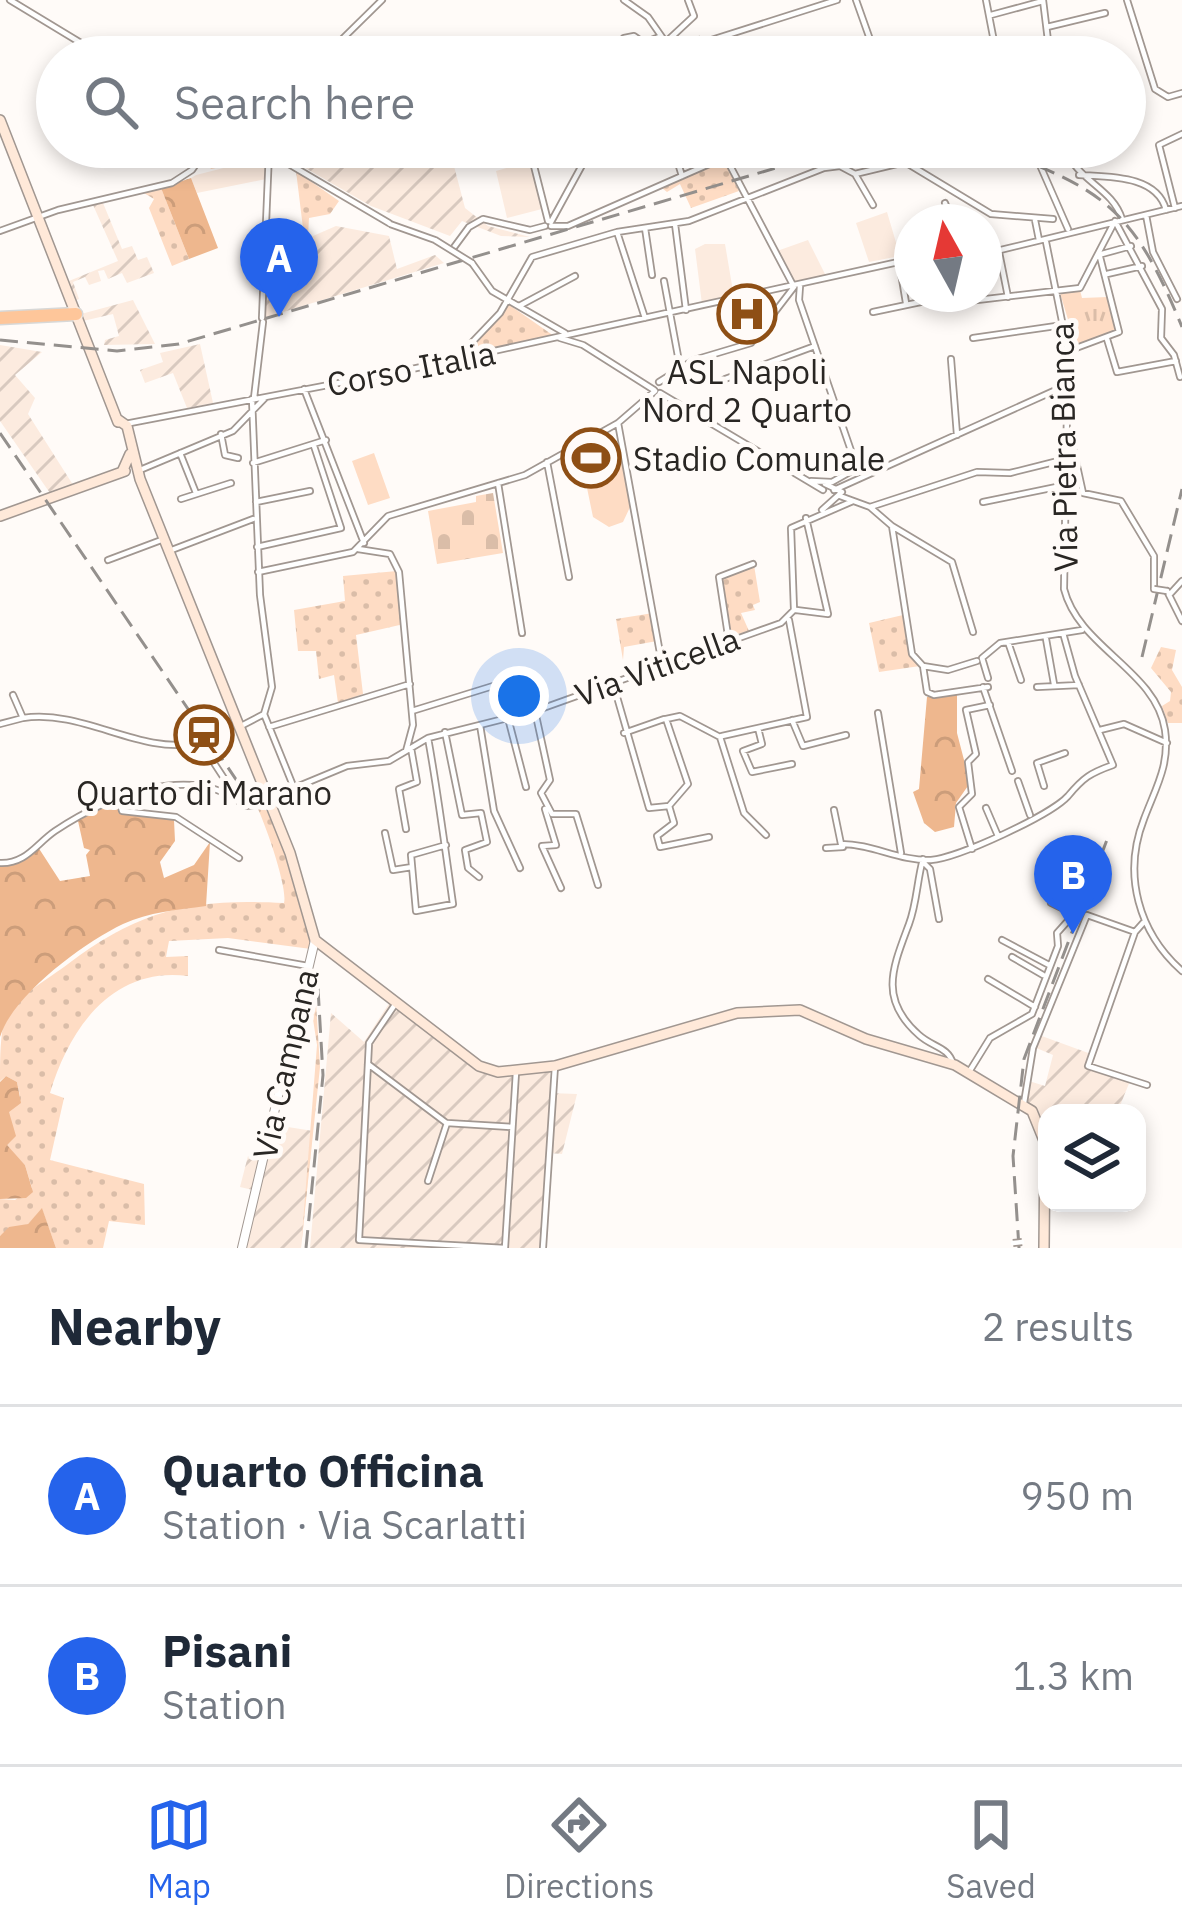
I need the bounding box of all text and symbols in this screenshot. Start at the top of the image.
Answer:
search box [36,36,1146,168]
icon: search [78,69,144,135]
text: Search here [174,73,415,131]
north arrow [894,204,1002,312]
pin: A [240,218,318,317]
hospital icon: ASL Napoli Nord 2 Quarto [716,283,778,345]
street label: Via Pietra Bianca [1039,322,1087,572]
street label: Corso Italia [323,331,499,405]
place label: ASL Napoli Nord 2 Quarto [642,350,852,431]
sports icon: Stadio Comunale [560,427,622,489]
place label: Stadio Comunale [633,437,885,480]
street label: Via Viticella [569,616,745,716]
your location [489,666,549,726]
station icon: Quarto di Marano [173,704,235,766]
place label: Quarto di Marano [76,771,332,814]
pin: B [1034,835,1112,934]
street label: Via Campana [242,965,328,1163]
map controls [1038,1104,1146,1212]
button: layers [1038,1104,1146,1212]
text: Nearby [48,1293,221,1359]
text: 2 results [982,1301,1134,1352]
text: Quarto Officina [162,1441,484,1499]
text: A [74,1470,100,1521]
text: 950 m [1021,1470,1134,1521]
text: Station · Via Scarlatti [162,1499,527,1550]
text: Pisani [162,1621,292,1679]
text: B [74,1650,100,1701]
text: 1.3 km [1013,1650,1134,1701]
text: Station [162,1679,287,1730]
tab: Map [146,1792,212,1907]
tab: Directions [504,1792,654,1907]
tab: Saved [946,1792,1036,1907]

